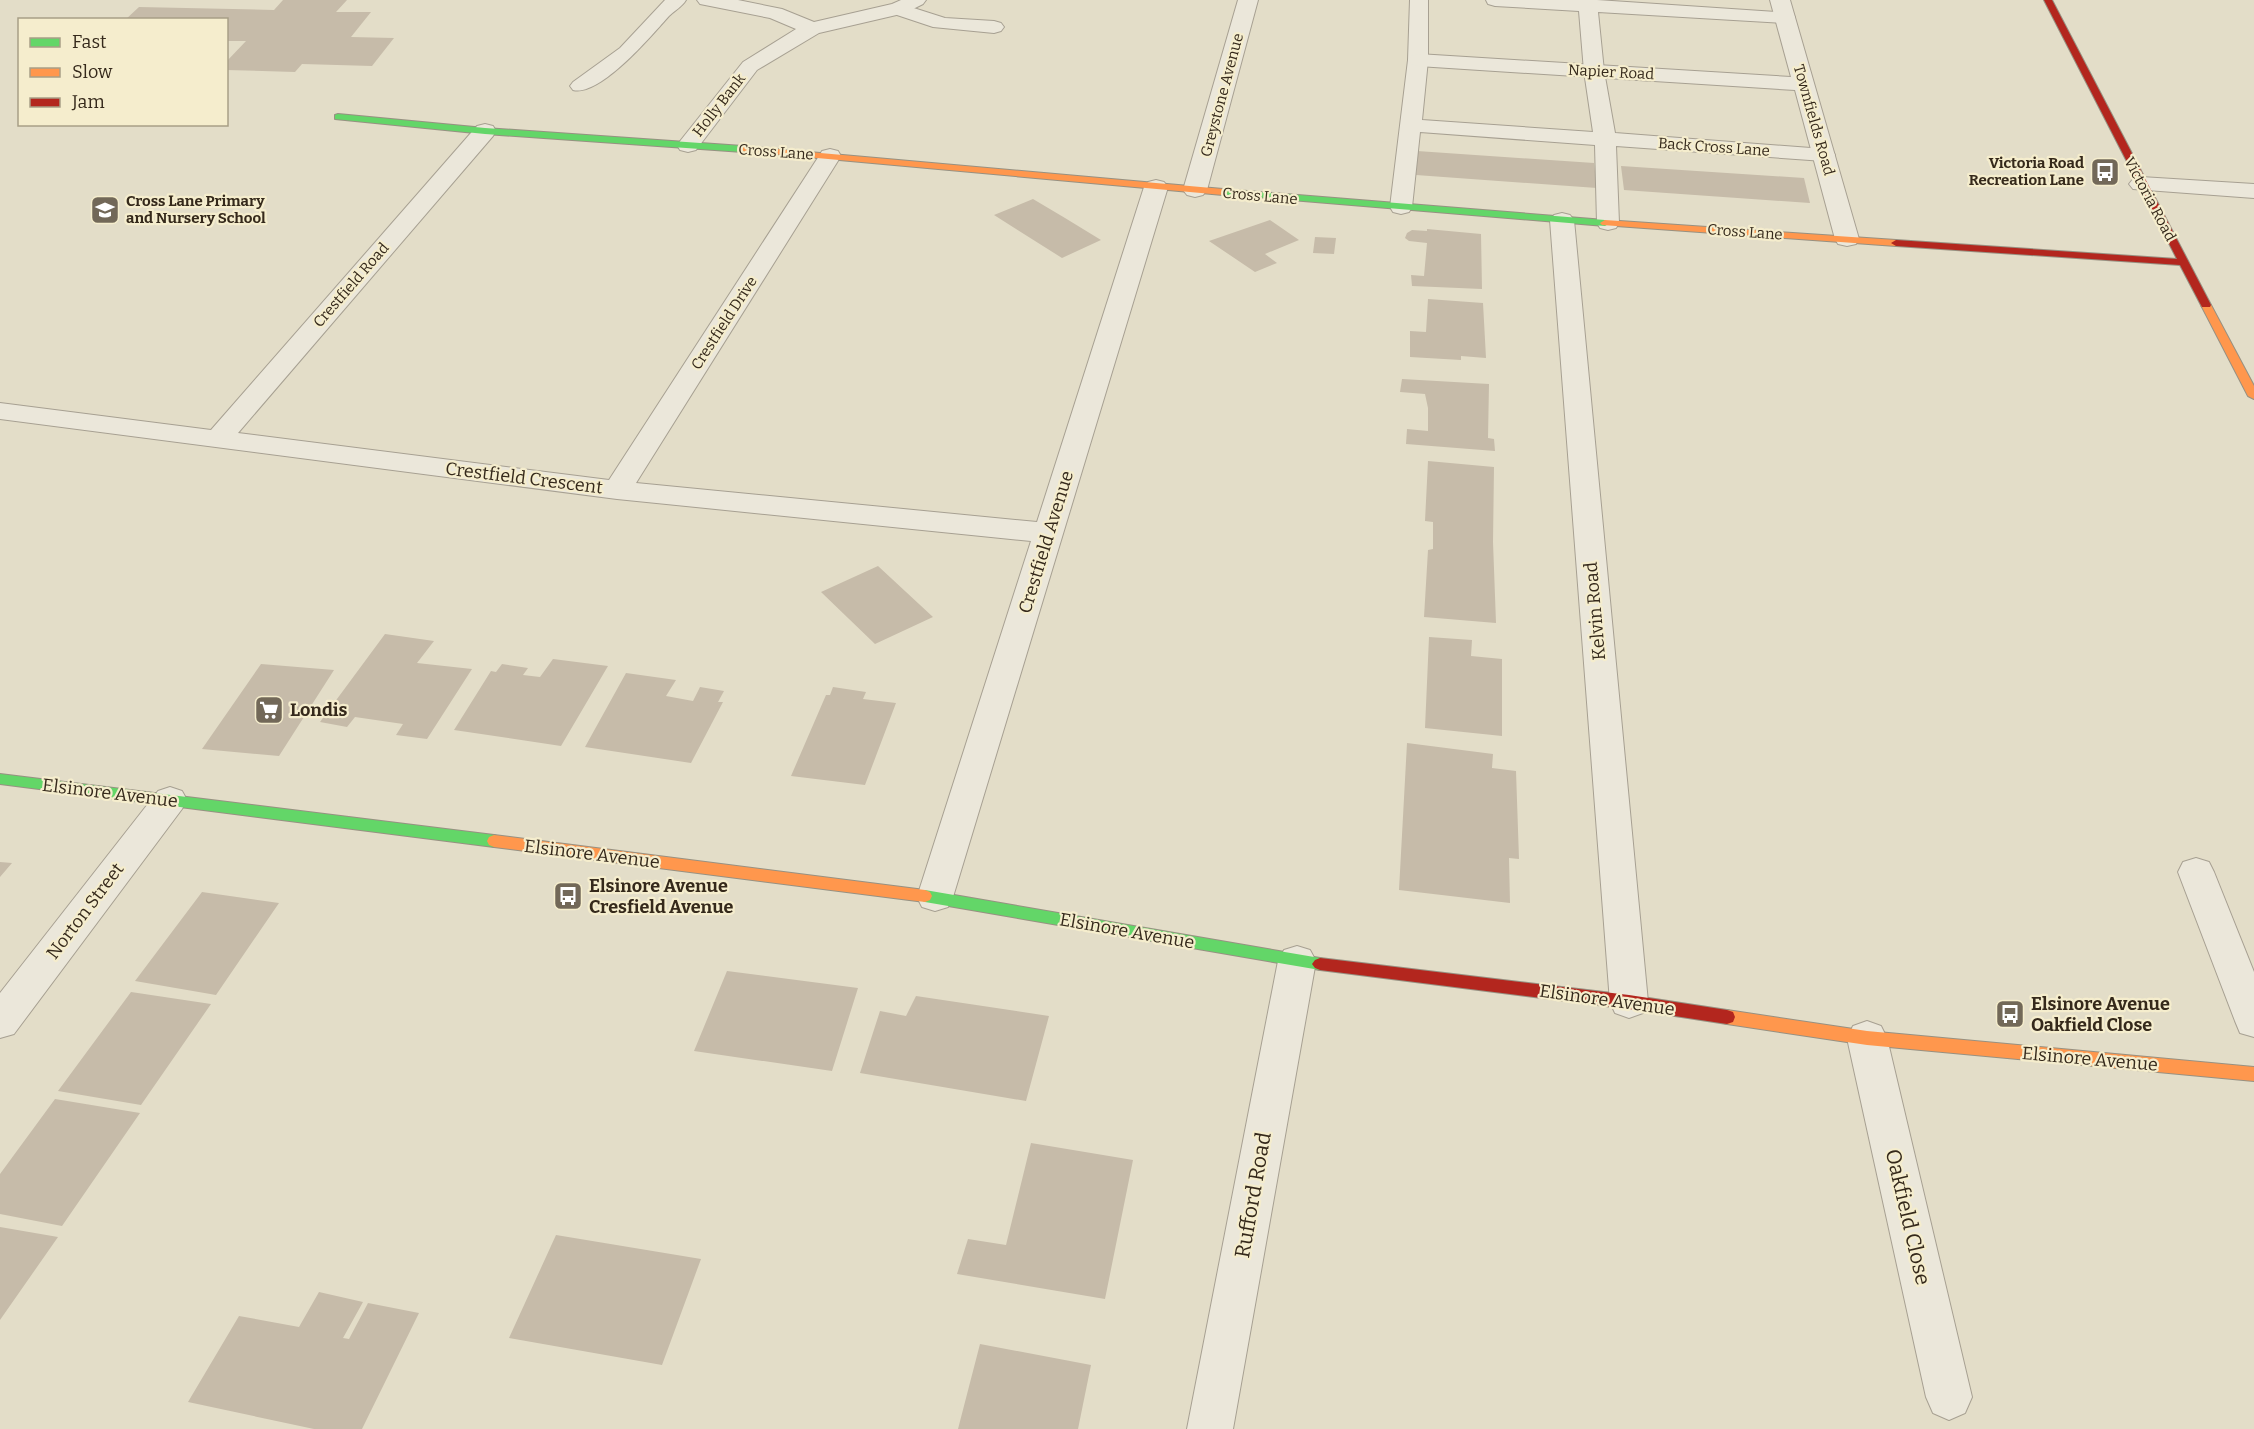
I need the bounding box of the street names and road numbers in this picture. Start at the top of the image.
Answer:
street label: Greystone Avenue [1197,31,1247,159]
street label: Napier Road [1567,61,1655,83]
street label: Townfields Road [1790,63,1838,178]
street label: Holly Bank [689,69,750,140]
street label: Back Cross Lane [1658,134,1770,160]
street label: Cross Lane [738,140,814,164]
street label: Victoria Road [2120,154,2180,244]
street label: Cross Lane [1222,184,1298,208]
street label: Cross Lane [1707,220,1783,244]
street label: Crestfield Road [309,239,393,331]
street label: Crestfield Drive [687,273,761,373]
street label: Crestfield Crescent [444,457,604,499]
street label: Crestfield Avenue [1014,468,1078,616]
street label: Kelvin Road [1580,561,1610,661]
street label: Elsinore Avenue [41,774,179,812]
street label: Elsinore Avenue [523,835,661,873]
street label: Norton Street [42,858,129,963]
street label: Elsinore Avenue [1058,908,1196,954]
street label: Elsinore Avenue [1538,980,1676,1020]
street label: Elsinore Avenue [2021,1042,2159,1076]
street label: Rufford Road [1229,1130,1277,1260]
street label: Oakfield Close [1880,1146,1936,1288]

